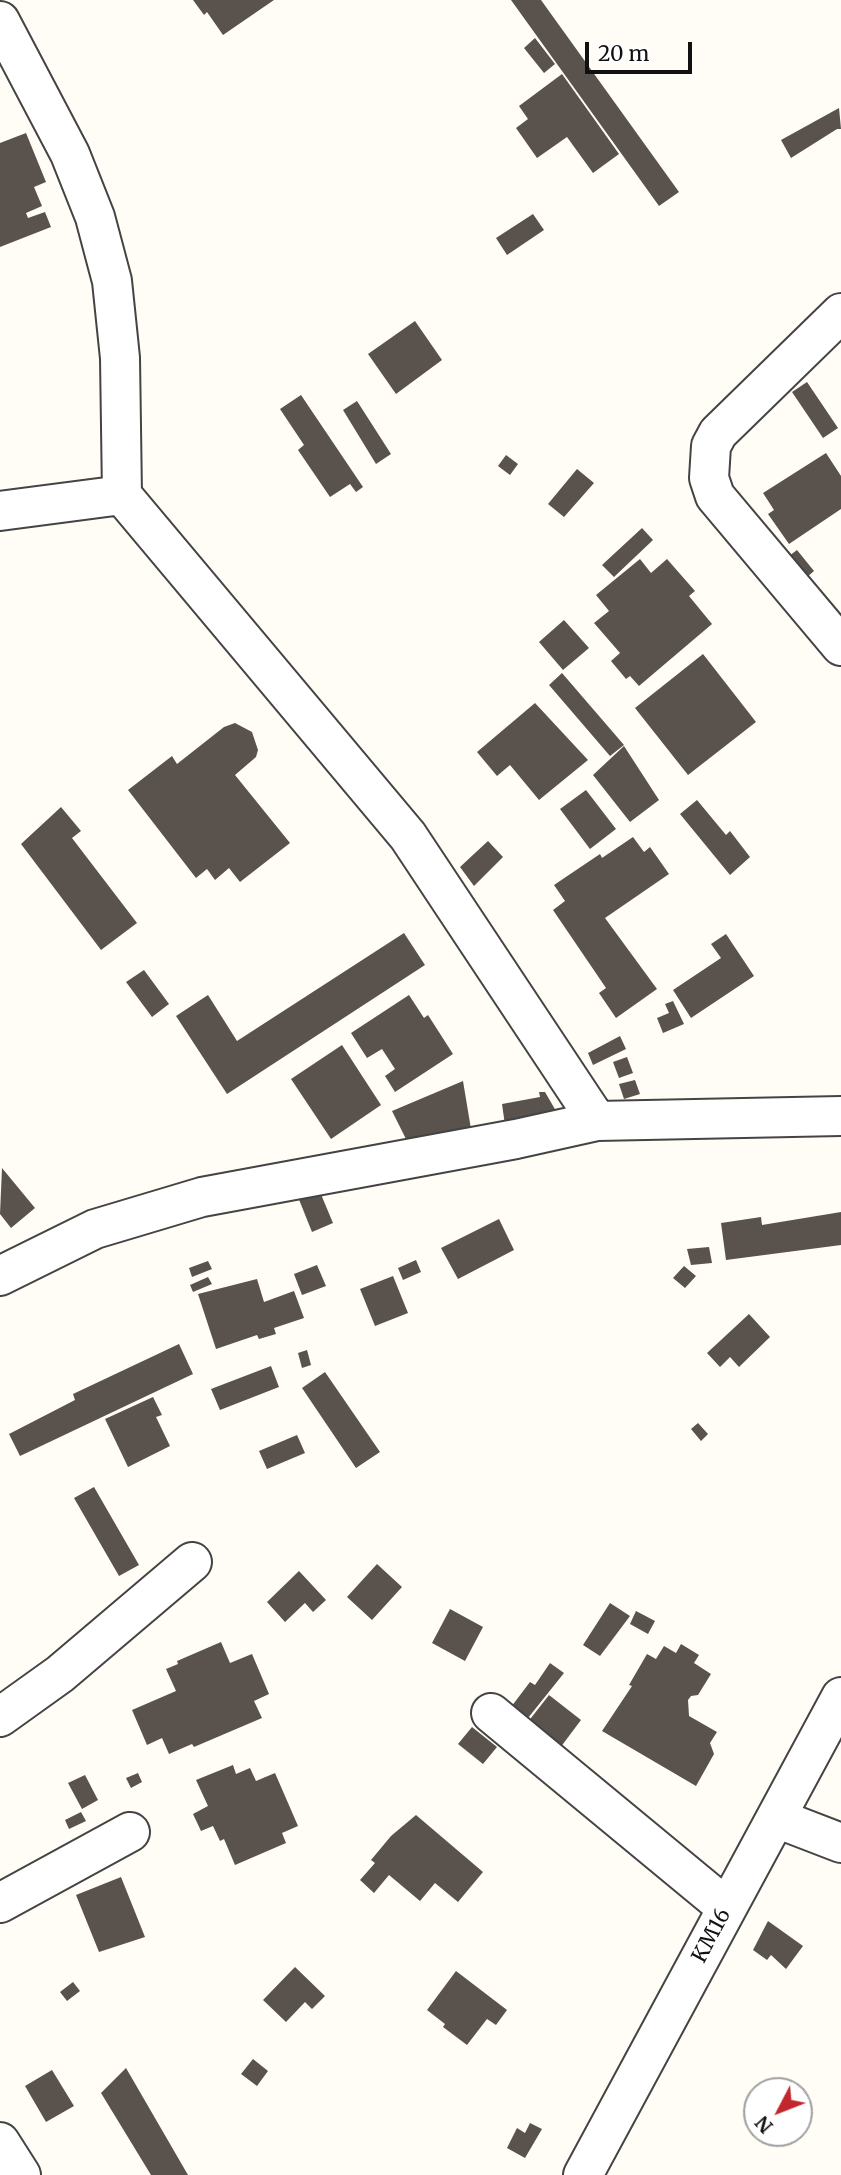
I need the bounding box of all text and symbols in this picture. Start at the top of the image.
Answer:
scale bar [589,28,696,72]
text: 20 m [598,40,649,67]
street label: KM16 [687,1905,737,1967]
north arrow [743,2077,813,2147]
text: N [750,2111,778,2138]

